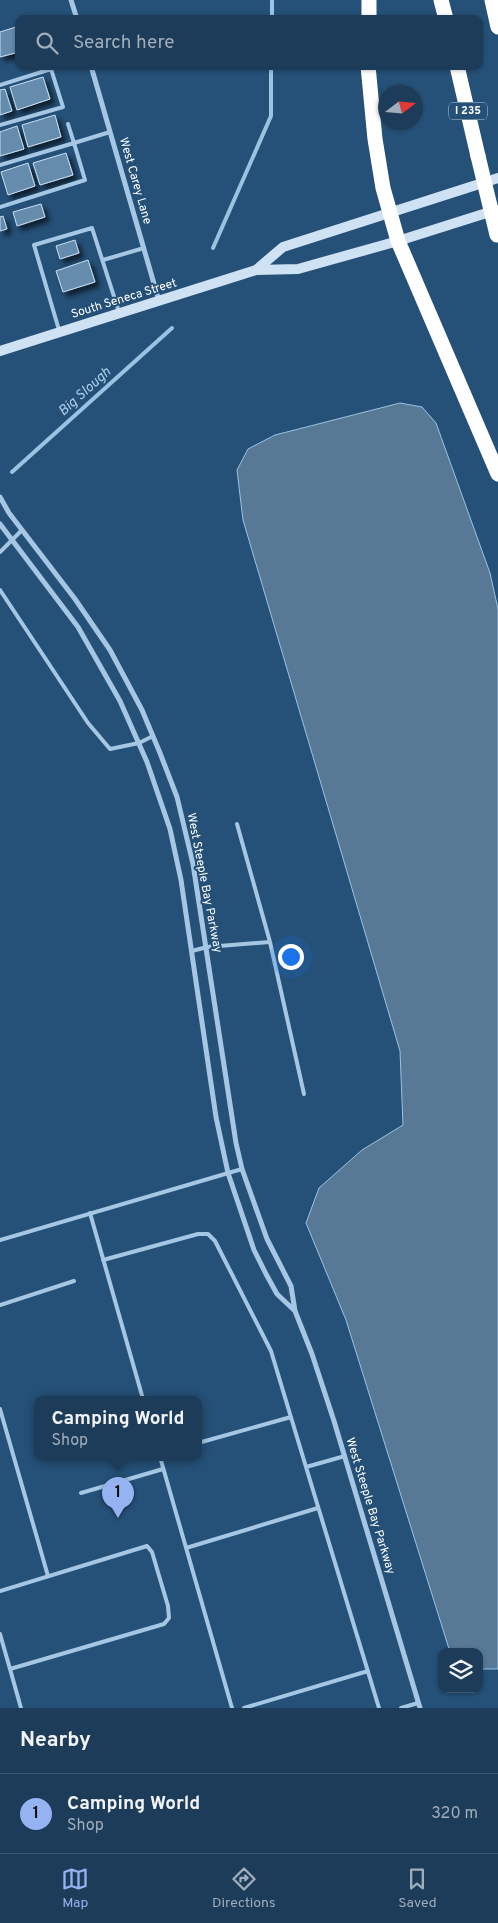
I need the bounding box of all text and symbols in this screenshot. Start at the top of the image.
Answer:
search box [15,15,483,70]
icon: search [33,29,61,57]
text: Search here [73,31,175,55]
north arrow [378,85,423,130]
road number: I 235 [449,102,487,120]
street label: West Carey Lane [115,136,155,226]
street label: South Seneca Street [69,275,179,323]
water label: Big Slough [55,364,115,420]
street label: West Steeple Bay Parkway [183,812,225,954]
your location [278,944,304,970]
popup [34,1396,202,1461]
text: Camping World [51,1407,185,1431]
text: Shop [51,1431,88,1451]
street label: West Steeple Bay Parkway [342,1436,398,1576]
pin: 1 [102,1477,134,1518]
map controls [438,1648,483,1693]
button: layers [438,1648,483,1693]
text: Nearby [20,1727,91,1754]
text: Camping World [67,1792,200,1816]
text: 1 [33,1804,39,1824]
text: 320 m [431,1804,478,1824]
text: Shop [67,1816,104,1836]
tab: Map [61,1865,89,1912]
tab: Directions [212,1865,276,1912]
tab: Saved [398,1865,437,1912]

